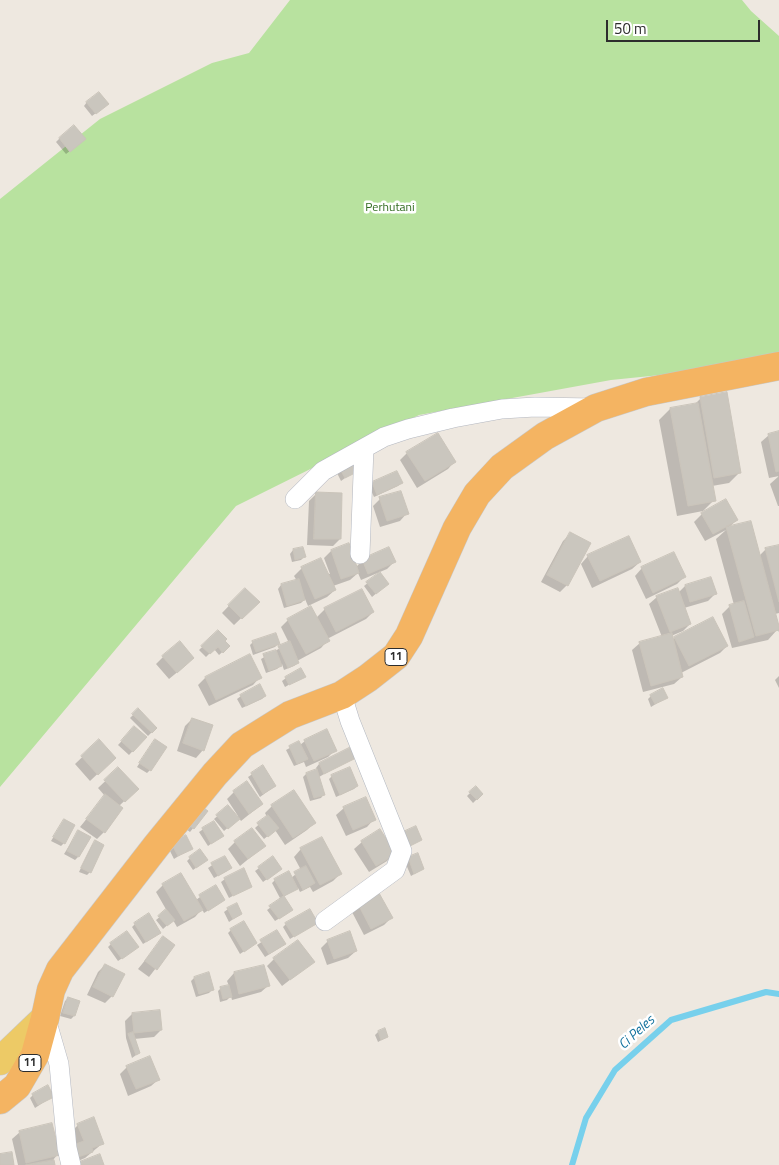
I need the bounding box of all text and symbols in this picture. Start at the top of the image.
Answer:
scale bar [609,10,763,42]
text: 50 m [614,17,647,40]
park label: Perhutani [365,201,415,215]
road number: 11 [385,649,407,666]
water label: Ci Peles [616,1012,658,1054]
road number: 11 [19,1054,41,1072]

